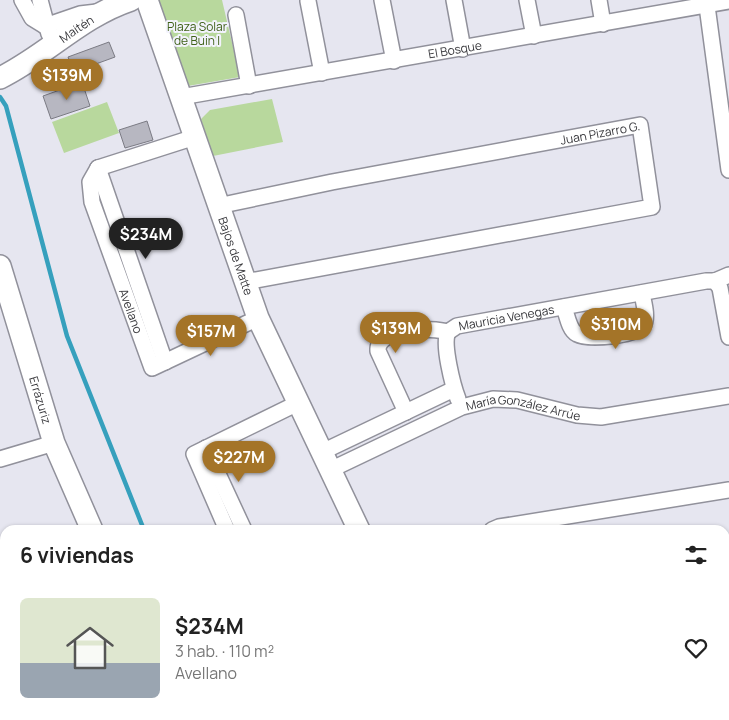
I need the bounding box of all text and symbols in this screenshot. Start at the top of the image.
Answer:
street label: Maitén [55,11,97,46]
park label: Plaza Solar de Buin I [167,18,228,49]
street label: El Bosque [427,36,483,62]
pin: $139M [32,58,102,101]
text: $139M [42,64,92,86]
street label: Juan Pizarro G. [559,117,641,148]
street label: Bajos de Matte [215,214,258,297]
pin: $234M [111,218,181,260]
text: $234M [120,223,172,245]
street label: Avellano [115,286,147,336]
street label: Mauricia Venegas [457,300,556,334]
pin: $310M [581,308,651,350]
pin: $139M [361,312,431,354]
text: $310M [591,313,641,335]
pin: $157M [176,314,246,357]
text: $139M [371,317,421,339]
text: $157M [187,320,235,342]
street label: Errázuriz [26,374,56,426]
street label: María González Arrúe [464,390,581,424]
pin: $227M [204,440,274,483]
text: $227M [213,446,265,468]
text: 6 viviendas [20,541,134,569]
icon: filters [682,541,710,569]
text: $234M [175,612,244,640]
icon: home [60,618,120,678]
icon: heart [682,634,710,662]
text: 3 hab. · 110 m² [175,640,274,662]
text: Avellano [175,662,237,684]

